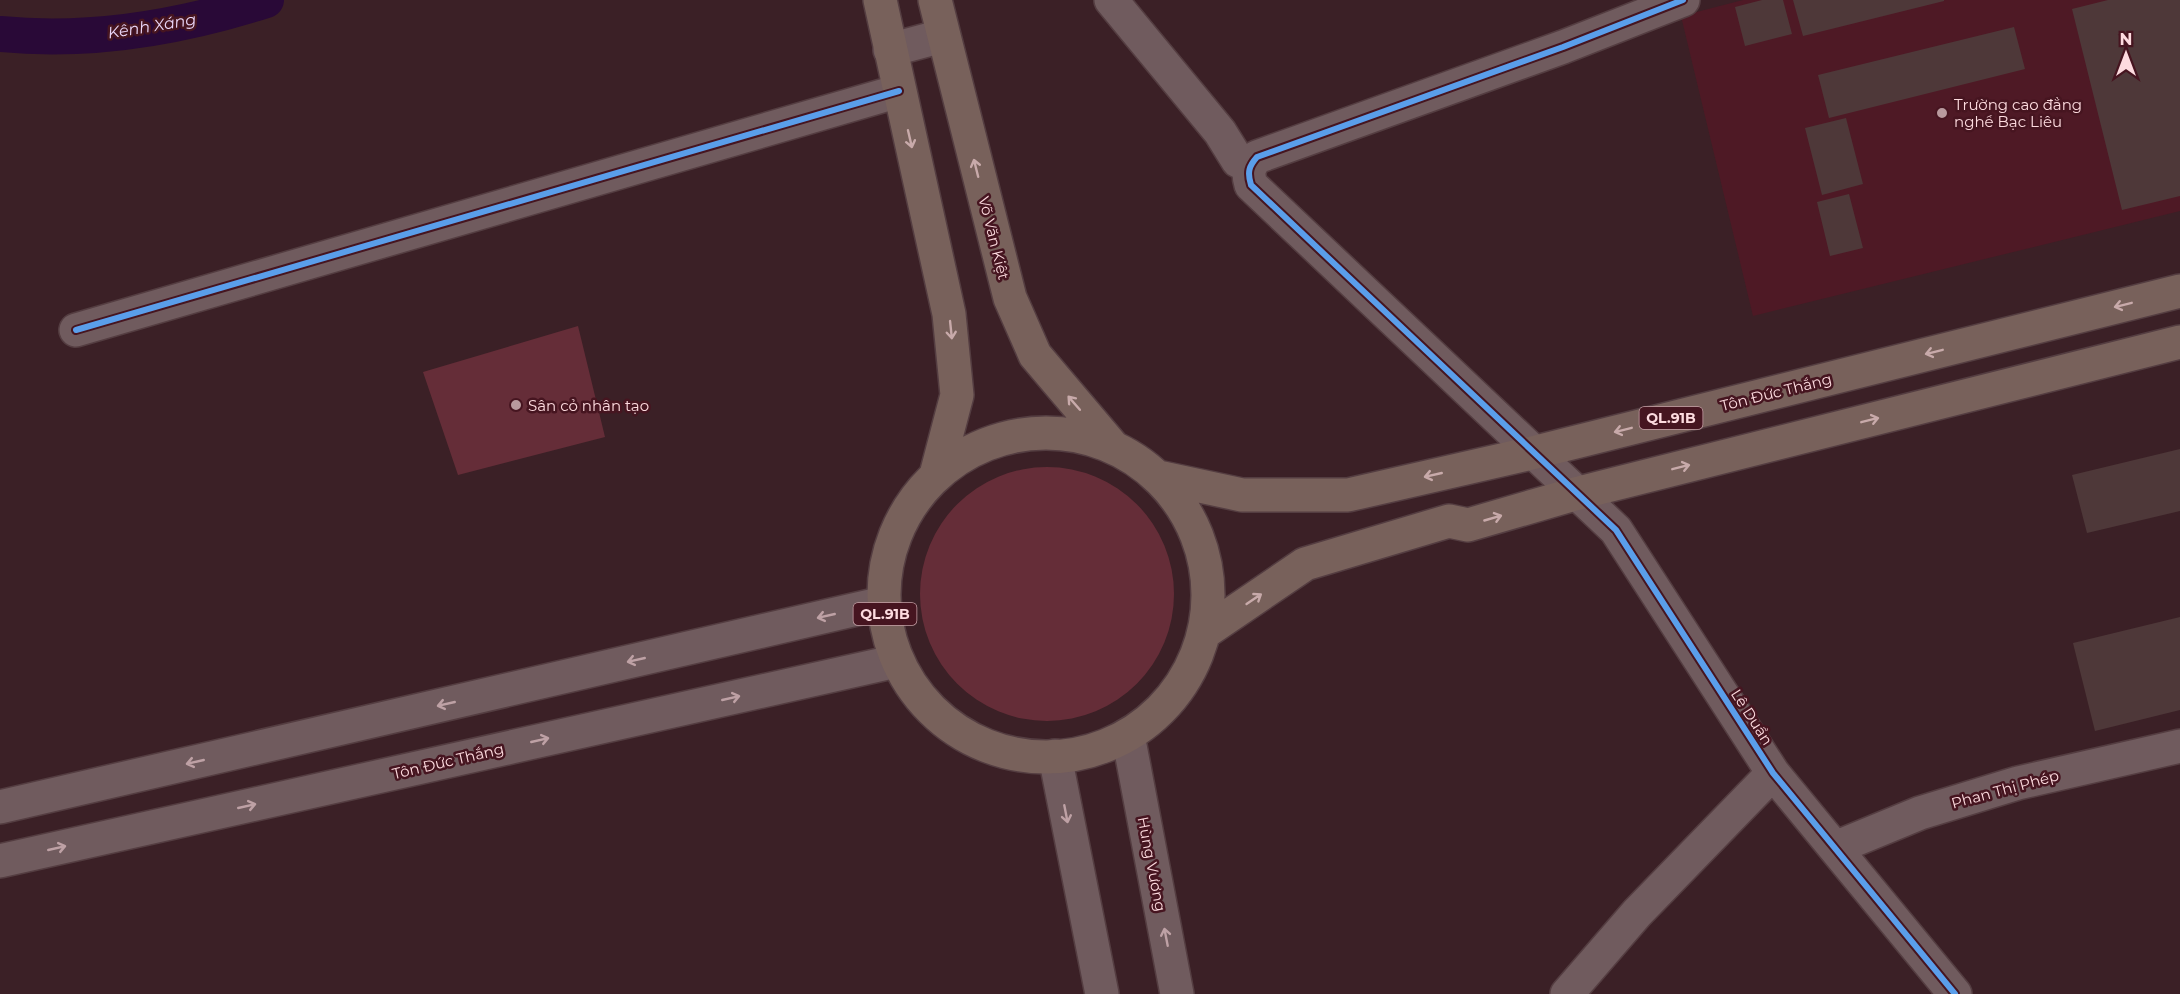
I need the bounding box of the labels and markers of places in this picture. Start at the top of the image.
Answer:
place label: Trường cao đẳng nghề Bạc Liêu [1954,95,2082,131]
marker: Trường cao đẳng nghề Bạc Liêu [1935,106,1949,120]
place label: Sân cỏ nhân tạo [528,396,649,415]
marker: Sân cỏ nhân tạo [509,398,523,412]

